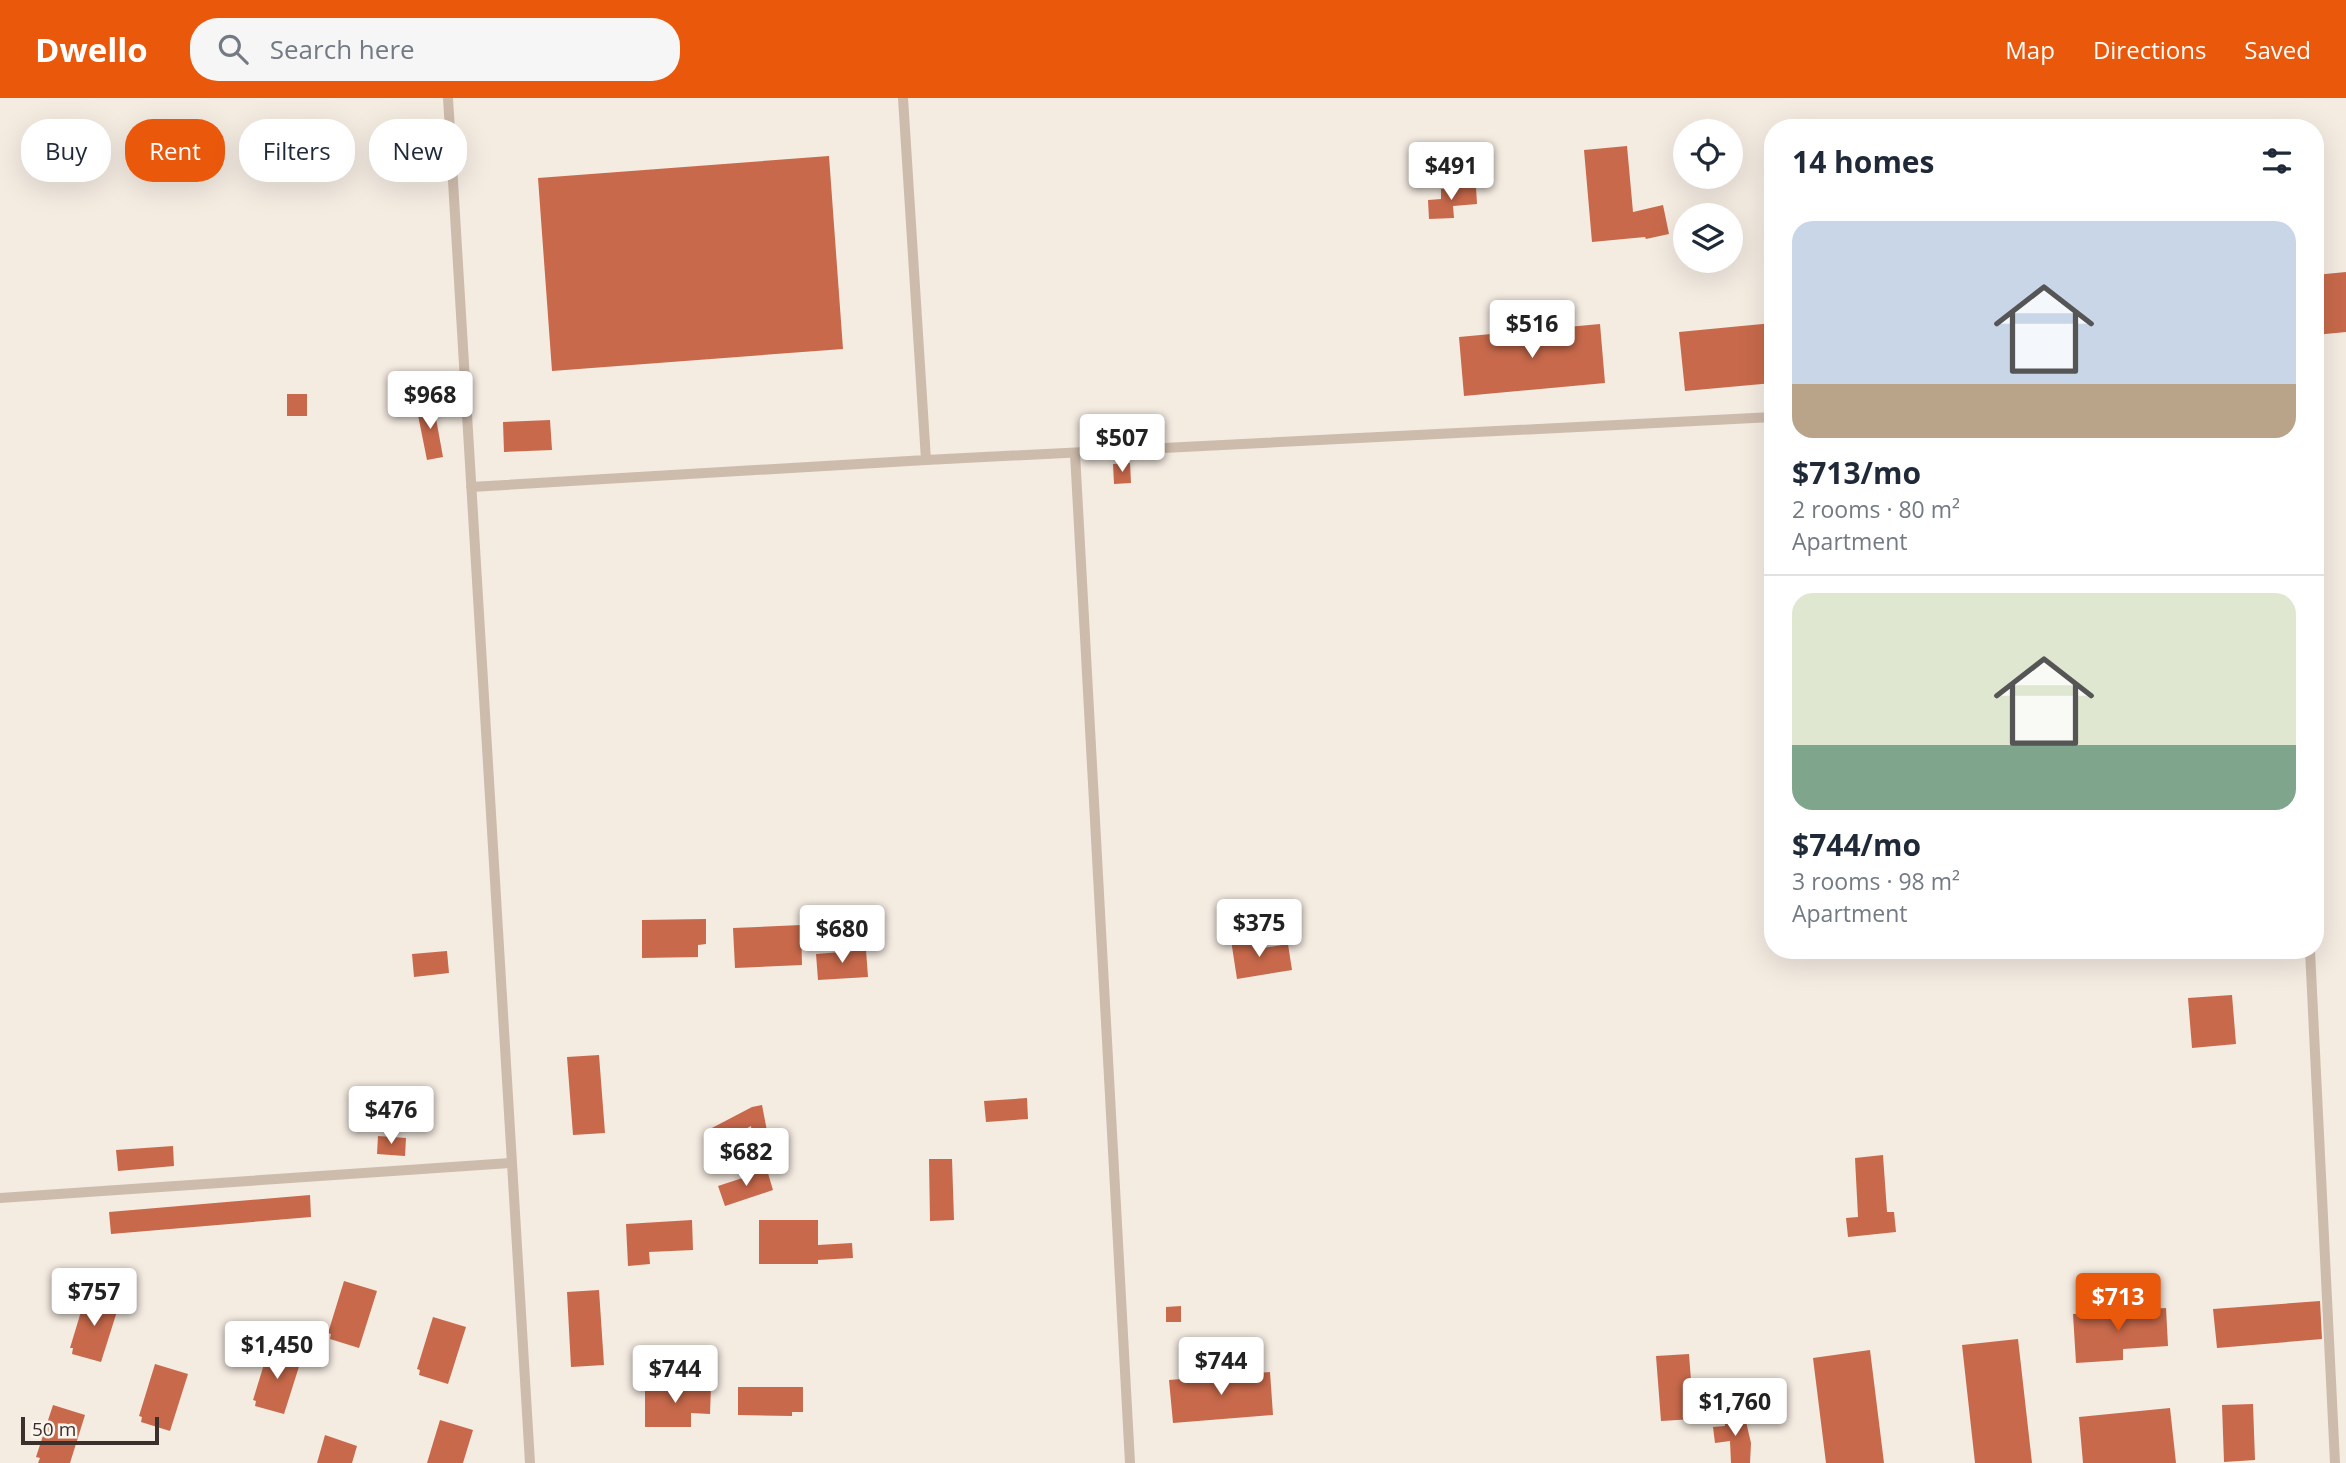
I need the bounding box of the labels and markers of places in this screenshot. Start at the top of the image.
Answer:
pin: $491 [1410,142,1492,202]
pin: $516 [1491,300,1573,360]
pin: $968 [389,372,471,431]
pin: $507 [1081,414,1163,474]
pin: $375 [1218,900,1300,959]
pin: $680 [801,906,883,965]
pin: $476 [350,1086,432,1146]
pin: $682 [705,1128,787,1188]
pin: $757 [53,1268,135,1328]
pin: $713 [2077,1274,2159,1333]
pin: $1,450 [220,1322,334,1381]
pin: $744 [1180,1338,1262,1397]
pin: $744 [634,1346,716,1405]
pin: $1,760 [1678,1378,1792,1438]

